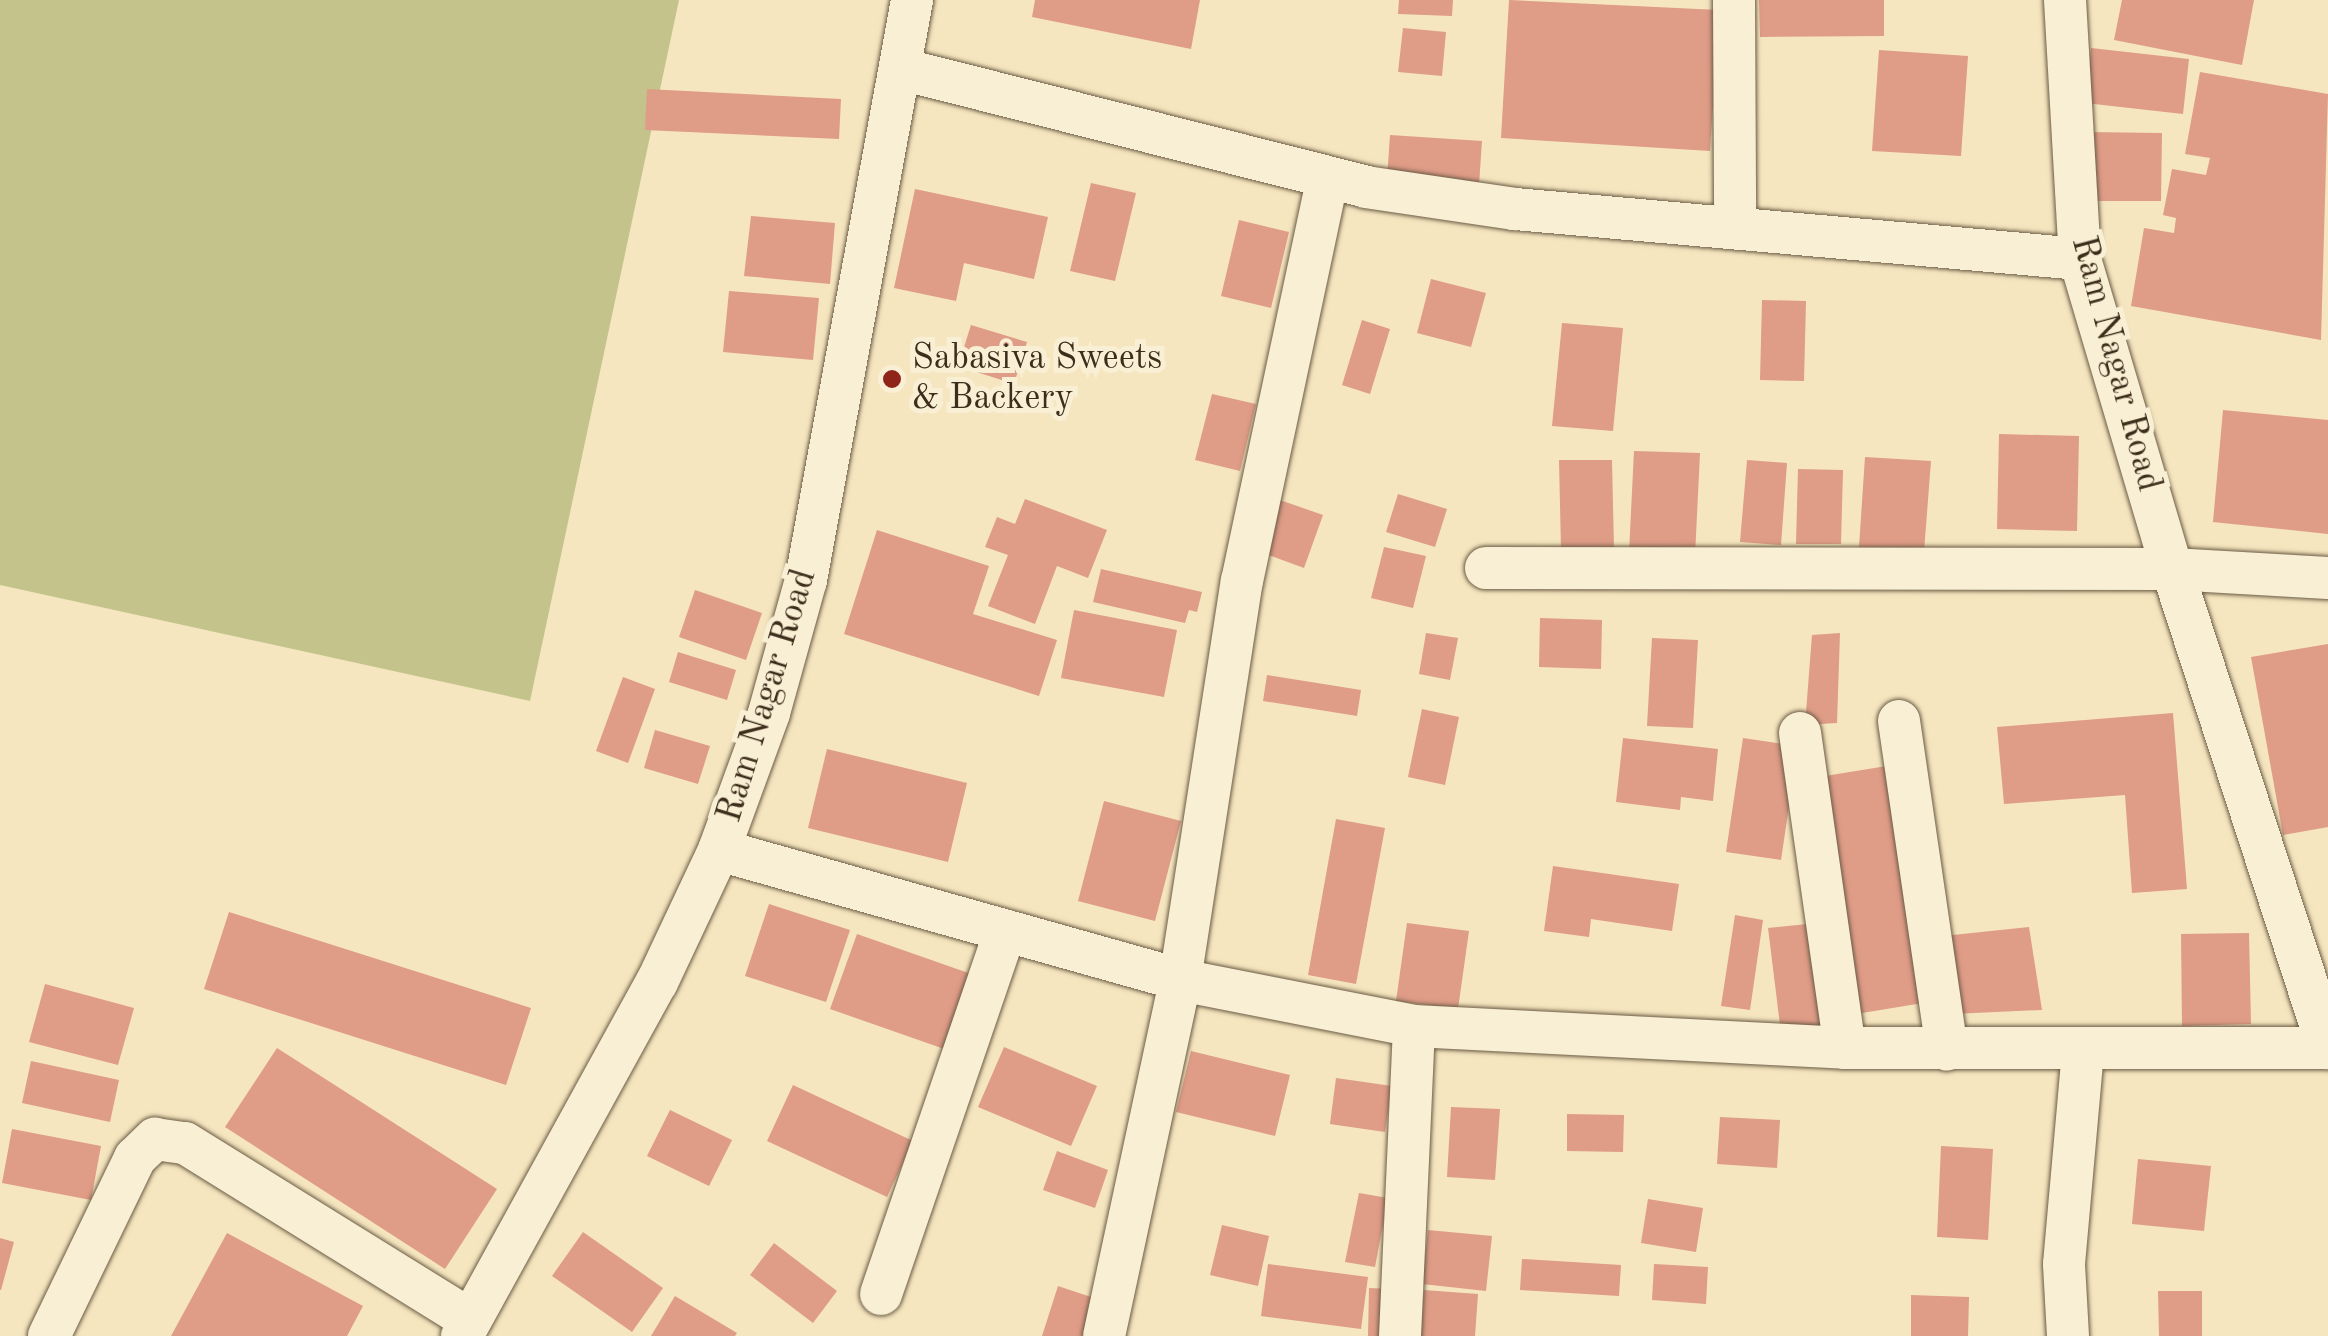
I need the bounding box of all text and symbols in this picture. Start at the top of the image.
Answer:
street label: Ram Nagar Road [2061,232,2169,496]
place label: Sabasiva Sweets & Backery [912,338,1162,420]
marker: Sabasiva Sweets & Backery [881,368,903,390]
street label: Ram Nagar Road [710,564,826,828]

